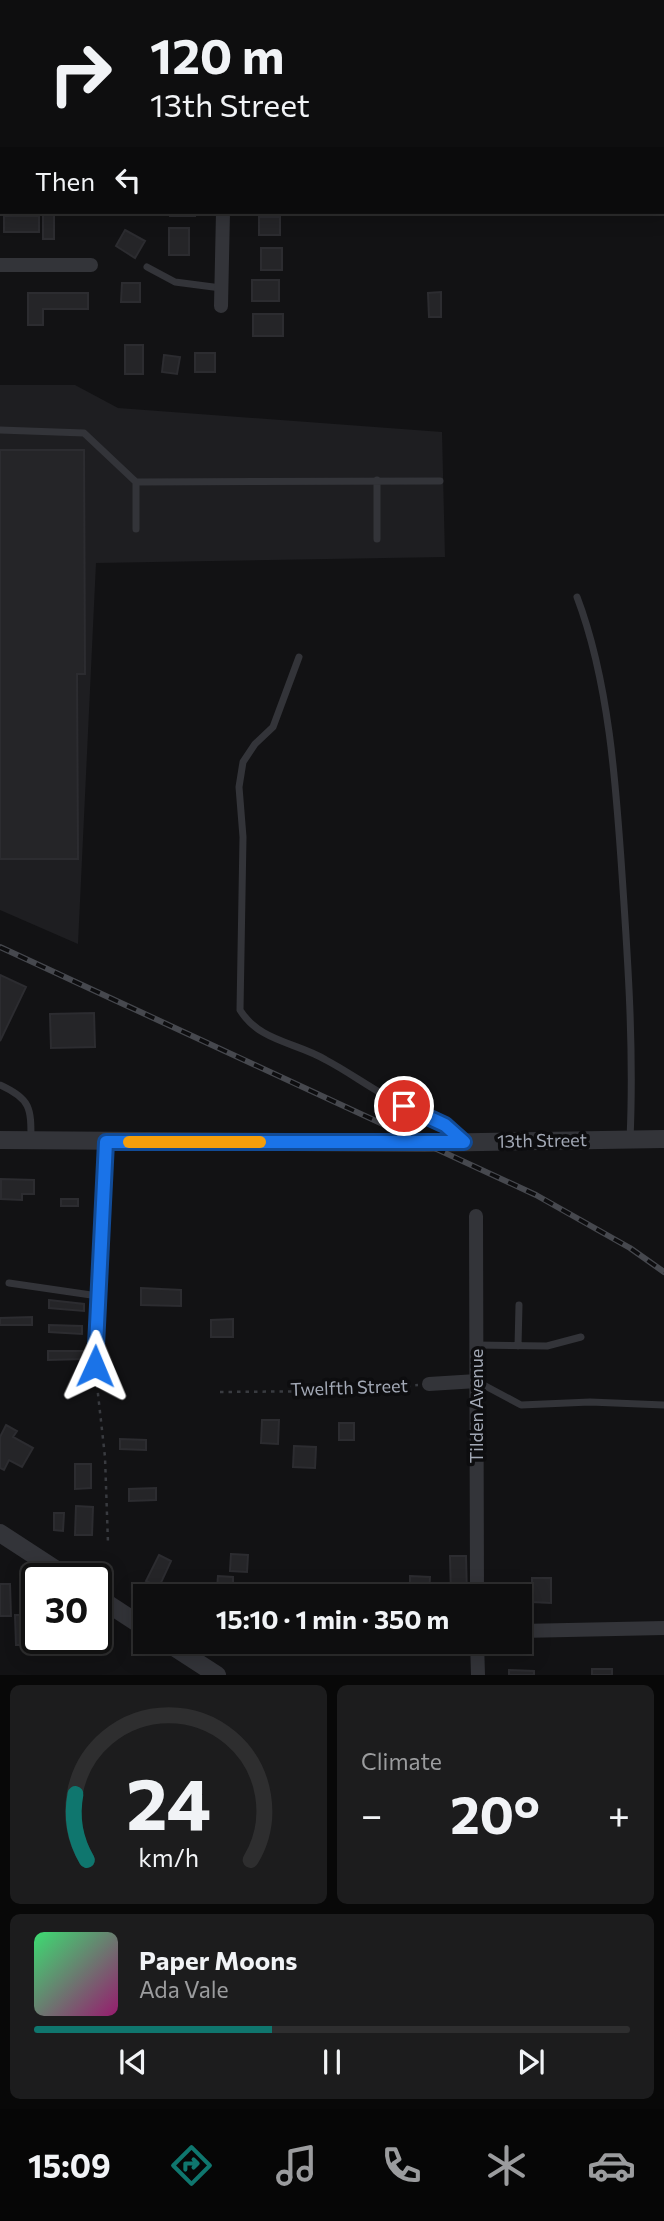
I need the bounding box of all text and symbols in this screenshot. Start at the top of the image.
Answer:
text: 120 m [150,24,284,84]
icon: right [35,28,126,119]
text: 13th Street [150,84,310,124]
icon: left [109,161,147,199]
text: Then [35,165,95,196]
pin [374,1076,434,1136]
icon: arrive [385,1087,423,1125]
street label: 13th Street [497,1128,587,1152]
position arrow [58,1329,132,1403]
street label: Tilden Avenue [465,1349,487,1463]
street label: Twelfth Street [290,1374,408,1400]
speed limit sign: 30 [21,1563,112,1654]
text: 15:10 · 1 min · 350 m [216,1603,449,1634]
text: Climate [361,1747,442,1775]
text: 24 [126,1757,211,1846]
text: 20° [450,1781,540,1845]
text: − [361,1790,383,1837]
text: + [608,1790,630,1837]
text: km/h [138,1842,199,1872]
text: Paper Moons [139,1944,297,1975]
text: Ada Vale [139,1975,229,2003]
icon: previous [114,2043,152,2081]
icon: pause [313,2043,351,2081]
icon: next [512,2043,550,2081]
icon: directions [167,2141,216,2190]
icon: music [272,2141,321,2190]
icon: phone [377,2141,426,2190]
icon: climate [482,2141,531,2190]
icon: car [587,2141,636,2190]
text: 15:09 [28,2145,111,2185]

